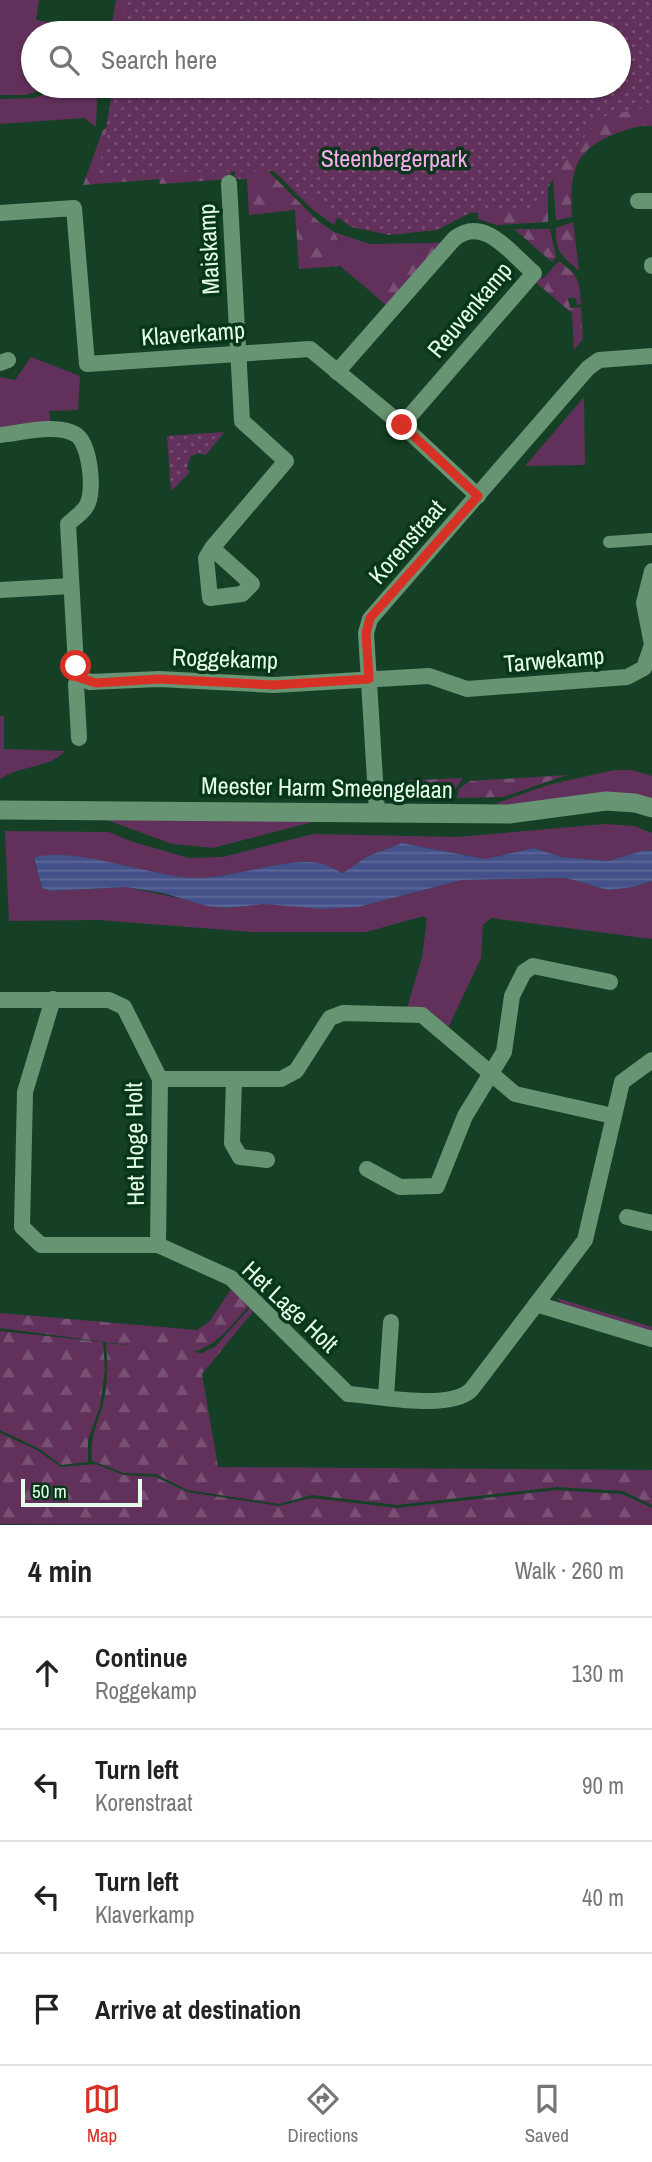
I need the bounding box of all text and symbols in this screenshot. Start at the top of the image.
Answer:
search box [21,21,631,98]
icon: search [45,41,83,79]
text: Search here [101,42,217,77]
park label: Steenbergerpark [321,142,467,174]
street label: Maiskamp [190,203,226,295]
street label: Reuvenkamp [420,255,519,364]
street label: Klaverkamp [140,313,246,353]
route end [386,409,417,440]
street label: Korenstraat [361,492,452,590]
street label: Tarwekamp [502,639,606,679]
street label: Roggekamp [171,640,279,676]
route start [60,650,91,681]
street label: Meester Harm Smeengelaan [201,769,453,805]
street label: Het Hoge Holt [117,1081,151,1206]
street label: Het Lage Holt [236,1254,346,1359]
scale bar [21,1476,142,1508]
text: 50 m [32,1478,67,1504]
text: 4 min [28,1551,92,1591]
text: Walk · 260 m [515,1555,624,1586]
text: Continue [95,1640,187,1675]
icon: ahead [28,1654,66,1692]
text: 130 m [572,1658,624,1689]
text: Roggekamp [95,1675,197,1706]
text: Turn left [95,1752,179,1787]
icon: left [28,1766,66,1804]
text: 90 m [582,1770,624,1801]
text: Korenstraat [95,1787,193,1818]
text: Turn left [95,1864,179,1899]
icon: left [28,1878,66,1916]
text: 40 m [582,1882,624,1913]
text: Klaverkamp [95,1899,195,1930]
icon: arrive [28,1990,66,2028]
text: Arrive at destination [95,1992,301,2027]
tab: Map [83,2080,121,2148]
tab: Directions [287,2080,358,2148]
tab: Saved [525,2080,569,2148]

